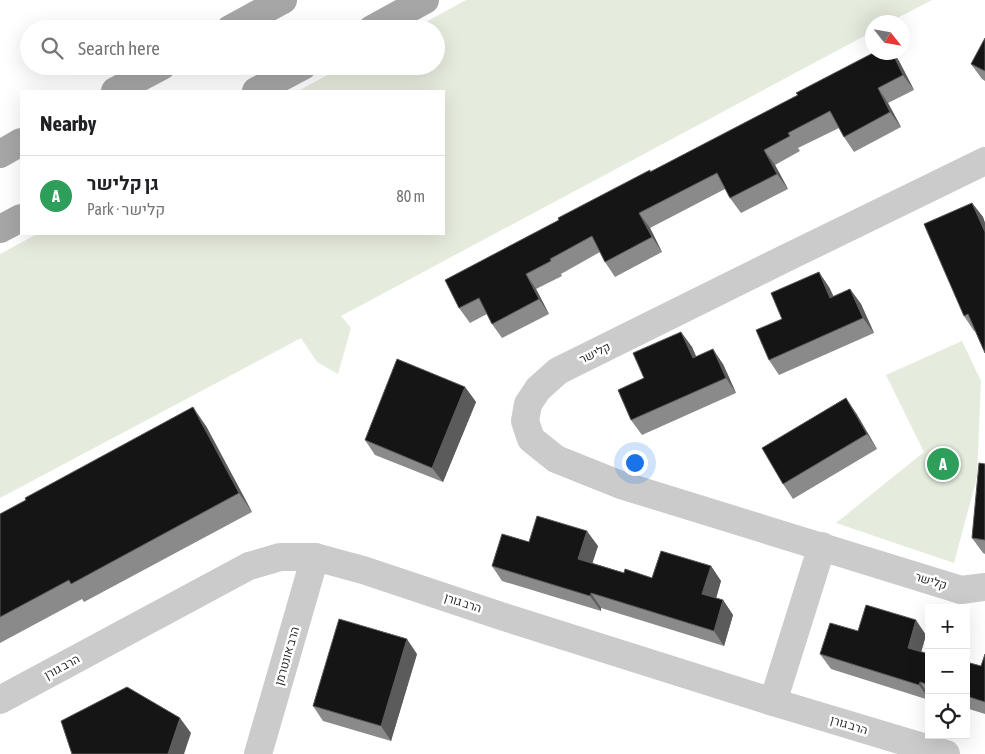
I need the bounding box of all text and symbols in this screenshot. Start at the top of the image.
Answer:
north arrow [865,15,910,60]
search box [20,20,445,75]
icon: search [38,34,66,62]
text: Search here [78,37,160,59]
text: Nearby [40,111,96,135]
text: גן קלישר [87,172,159,194]
text: A [52,187,60,205]
text: 80 m [396,187,425,205]
text: Park · קלישר [87,200,165,218]
street label: קלישר [577,340,613,366]
pin: A [927,445,959,483]
your location [622,450,648,476]
street label: קלישר [913,570,949,592]
street label: הרב גורן [443,590,483,616]
map controls [925,604,970,739]
button: + [925,604,970,649]
street label: הרב אונטרמן [272,625,302,687]
button: − [925,649,970,694]
street label: הרב גורן [42,652,82,682]
button: locate [925,694,970,739]
street label: הרב גורן [829,713,869,737]

